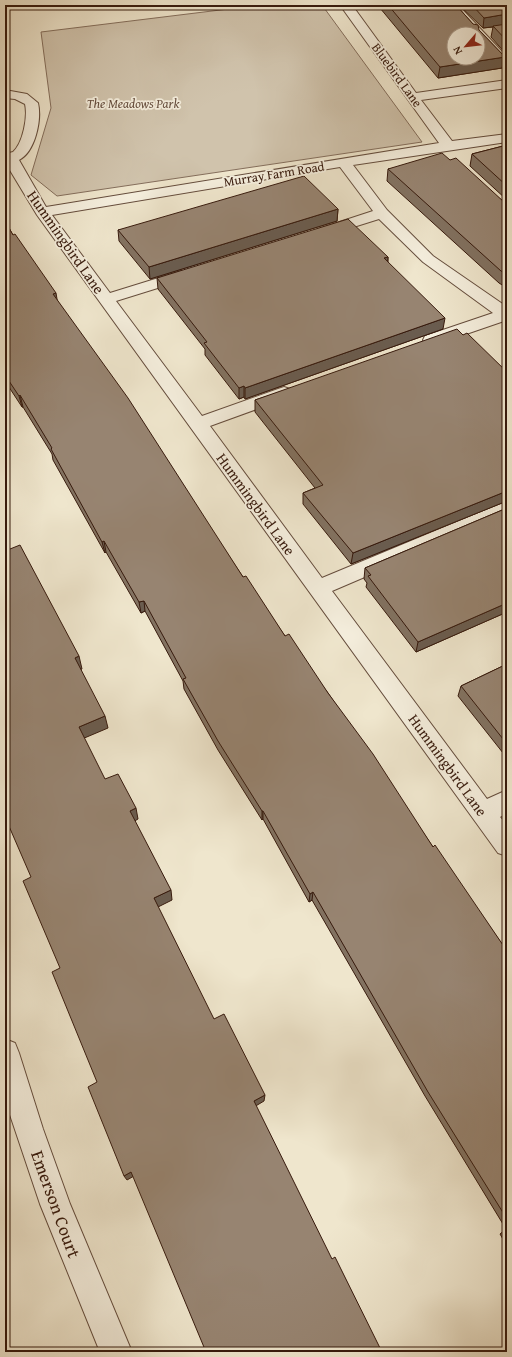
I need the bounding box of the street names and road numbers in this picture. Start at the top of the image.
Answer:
street label: Bluebird Lane [367,39,427,111]
street label: Murray Farm Road [222,157,326,191]
street label: Hummingbird Lane [22,186,110,298]
street label: Hummingbird Lane [212,449,300,559]
street label: Hummingbird Lane [404,710,492,820]
street label: Emerson Court [24,1146,88,1262]

